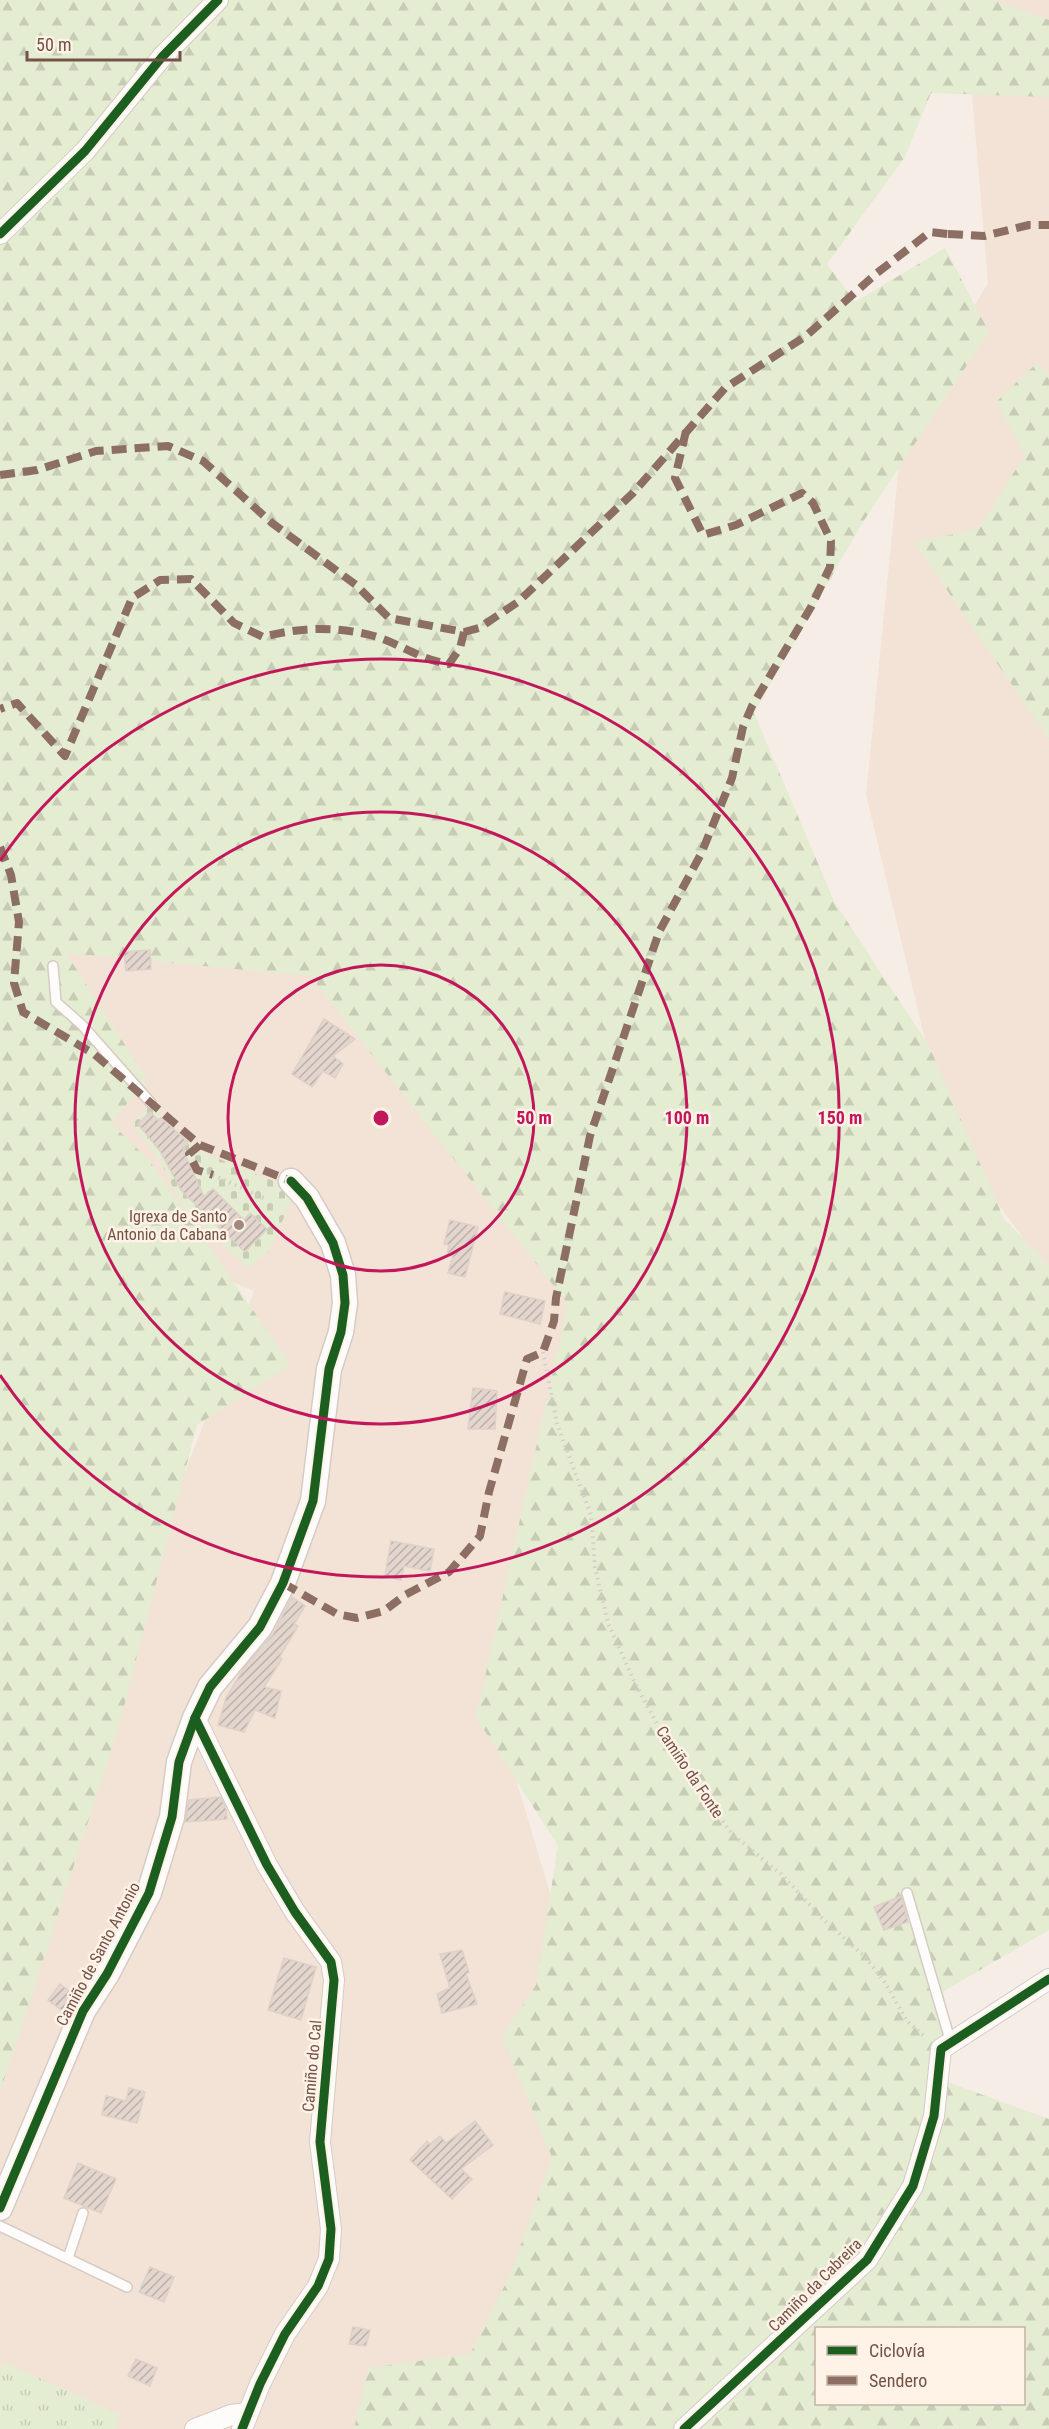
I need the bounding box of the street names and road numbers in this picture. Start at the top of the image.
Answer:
street label: Camiño da Fonte [652,1722,728,1822]
street label: Camiño de Santo Antonio [52,1879,144,2029]
street label: Camiño do Cal [299,2019,325,2113]
street label: Camiño da Cabreira [764,2234,866,2336]

